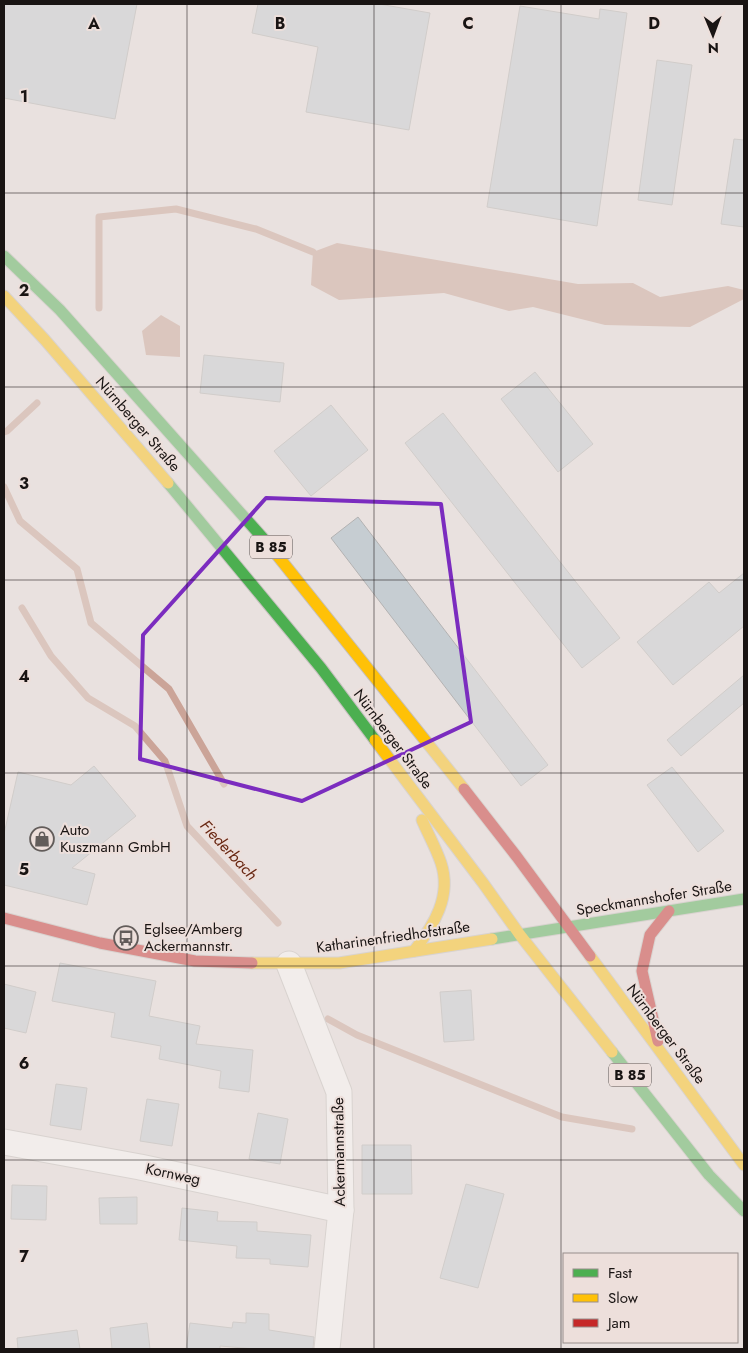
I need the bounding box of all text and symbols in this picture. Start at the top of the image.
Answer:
north arrow [688,10,738,60]
text: A [87,12,100,35]
text: B [275,12,285,35]
text: C [462,12,474,35]
text: D [648,12,660,35]
text: N [707,38,719,58]
text: 1 [20,85,28,108]
text: 2 [19,279,29,302]
street label: Nürnberger Straße [90,371,186,477]
text: 3 [19,472,29,495]
road number: B 85 [250,536,292,558]
text: 4 [18,665,30,688]
street label: Nürnberger Straße [348,684,438,794]
water label: Fiederbach [195,815,263,885]
place label: Auto Kuszmann GmbH [60,819,171,858]
shop icon: Auto Kuszmann GmbH [29,826,55,852]
text: 5 [19,858,29,881]
street label: Speckmannshofer Straße [575,875,734,921]
street label: Katharinenfriedhofstraße [315,915,472,959]
place label: Eglsee/Amberg Ackermannstr. [144,918,243,957]
bus stop icon: Eglsee/Amberg Ackermannstr. [113,925,139,951]
street label: Nürnberger Straße [621,979,711,1089]
text: 6 [19,1052,29,1075]
road number: B 85 [609,1064,651,1086]
street label: Ackermannstraße [327,1097,351,1207]
street label: Kornweg [144,1157,202,1191]
text: 7 [19,1245,29,1268]
legend [563,1253,738,1343]
text: Fast [608,1262,632,1284]
text: Slow [608,1287,639,1309]
text: Jam [606,1312,631,1334]

